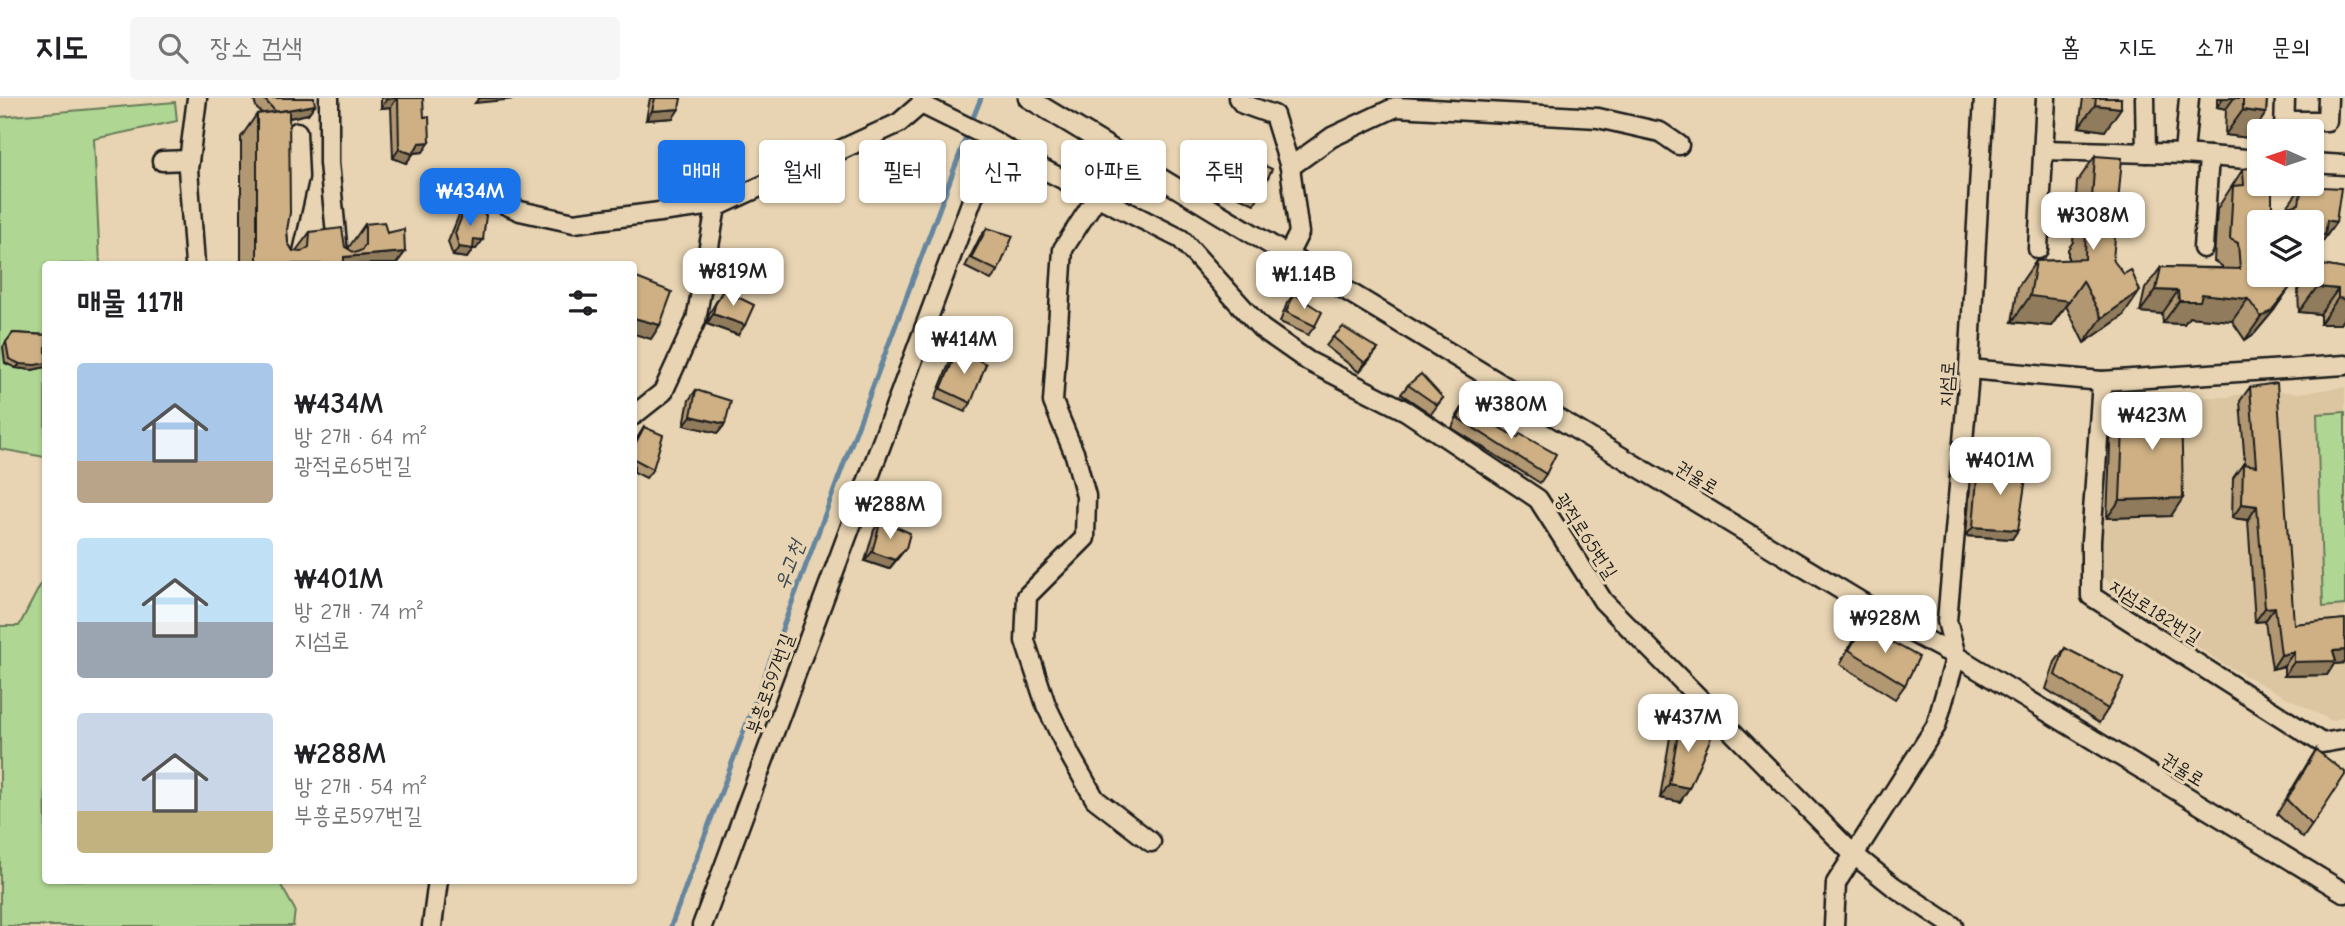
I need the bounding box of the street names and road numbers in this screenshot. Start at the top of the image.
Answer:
street label: 지섬로 [1934,360,1960,408]
street label: 권율로 [1672,457,1722,499]
street label: 광적로65번길 [1550,489,1622,583]
street label: 지섬로182번길 [2105,575,2205,649]
street label: 부흥로597번길 [742,631,798,737]
street label: 권율로 [2158,749,2208,791]

